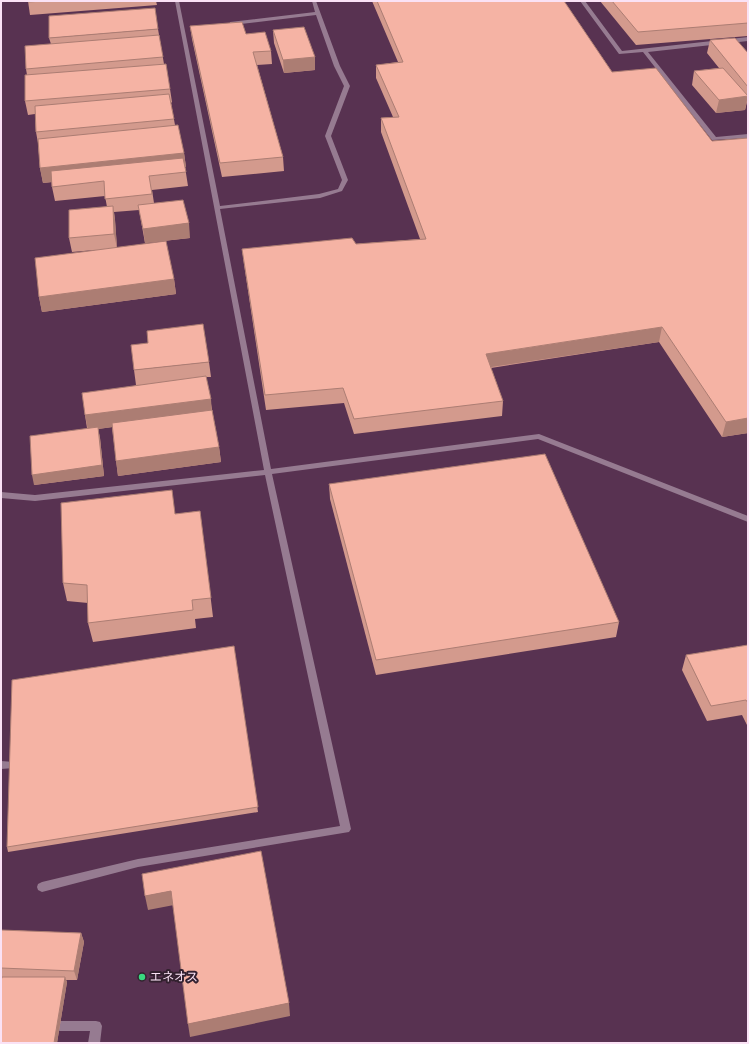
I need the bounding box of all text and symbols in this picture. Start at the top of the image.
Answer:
place label: エネオス [150,970,198,983]
marker: エネオス [137,972,147,982]

